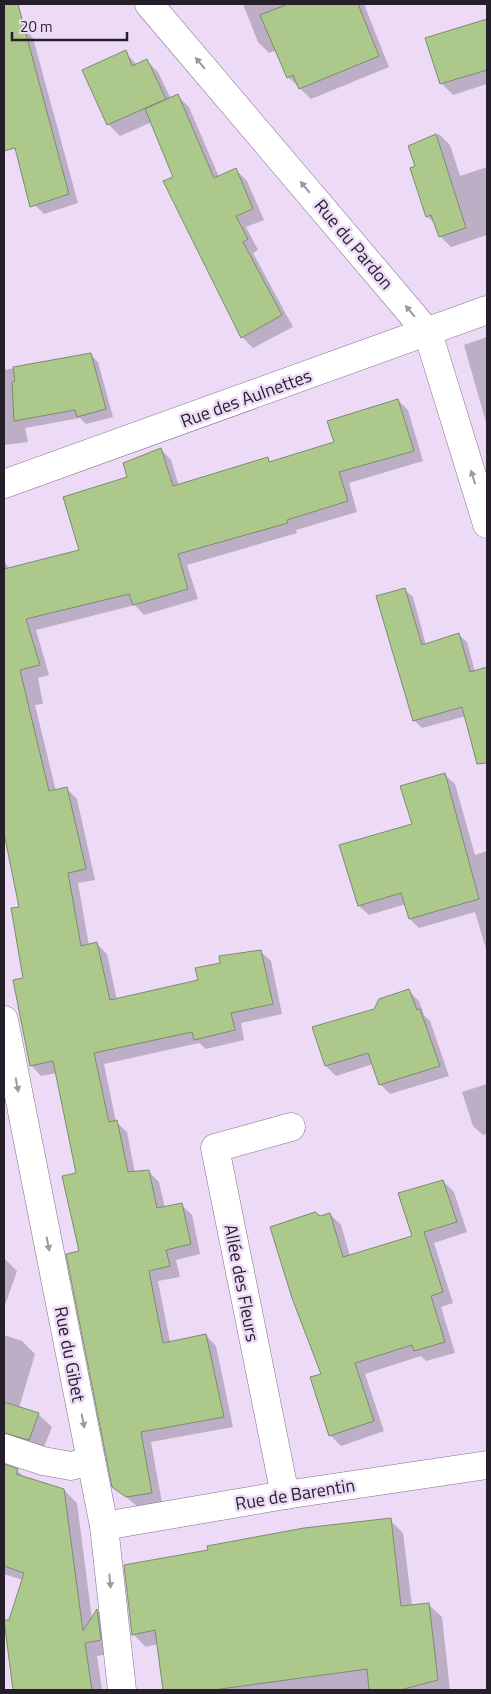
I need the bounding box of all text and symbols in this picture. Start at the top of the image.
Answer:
scale bar [12,10,128,42]
text: 20 m [20,15,53,38]
one-way arrow [194,57,206,69]
one-way arrow [299,181,311,193]
street label: Rue du Pardon [308,193,400,295]
one-way arrow [404,305,415,318]
street label: Rue des Aulnettes [177,362,315,434]
one-way arrow [468,470,476,485]
one-way arrow [13,1077,21,1093]
street label: Allée des Fleurs [217,1222,267,1344]
one-way arrow [44,1237,52,1252]
street label: Rue du Gibet [48,1304,93,1405]
one-way arrow [79,1413,87,1428]
street label: Rue de Barentin [233,1471,357,1517]
one-way arrow [106,1573,114,1589]

